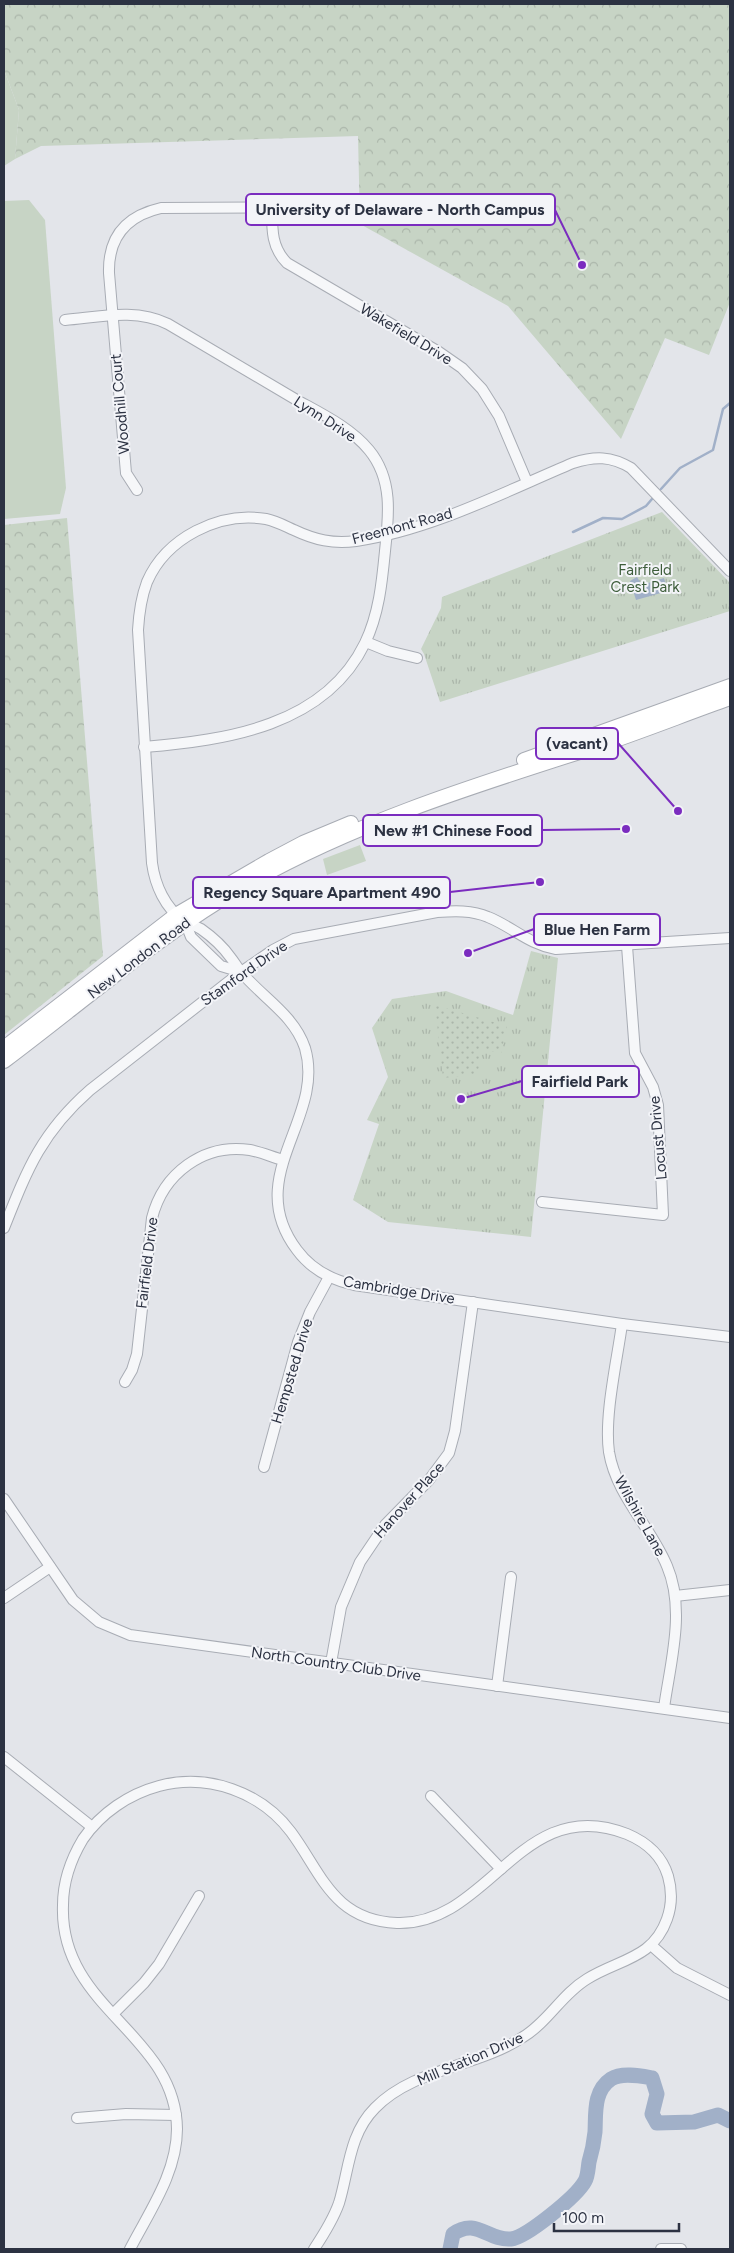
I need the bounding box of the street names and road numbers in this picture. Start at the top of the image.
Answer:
street label: Wakefield Drive [357,299,455,369]
street label: Woodhill Court [107,353,133,455]
street label: Lynn Drive [290,392,360,446]
street label: Freemont Road [350,504,454,548]
street label: New London Road [84,913,194,1003]
street label: Stamford Drive [197,936,291,1010]
street label: Locust Drive [645,1095,671,1181]
street label: Fairfield Drive [132,1216,162,1310]
street label: Cambridge Drive [342,1272,456,1308]
street label: Hempsted Drive [267,1316,317,1426]
street label: Hanover Place [370,1458,448,1542]
street label: Wilshire Lane [611,1473,669,1559]
street label: North Country Club Drive [250,1643,422,1685]
street label: Mill Station Drive [414,2029,526,2089]

